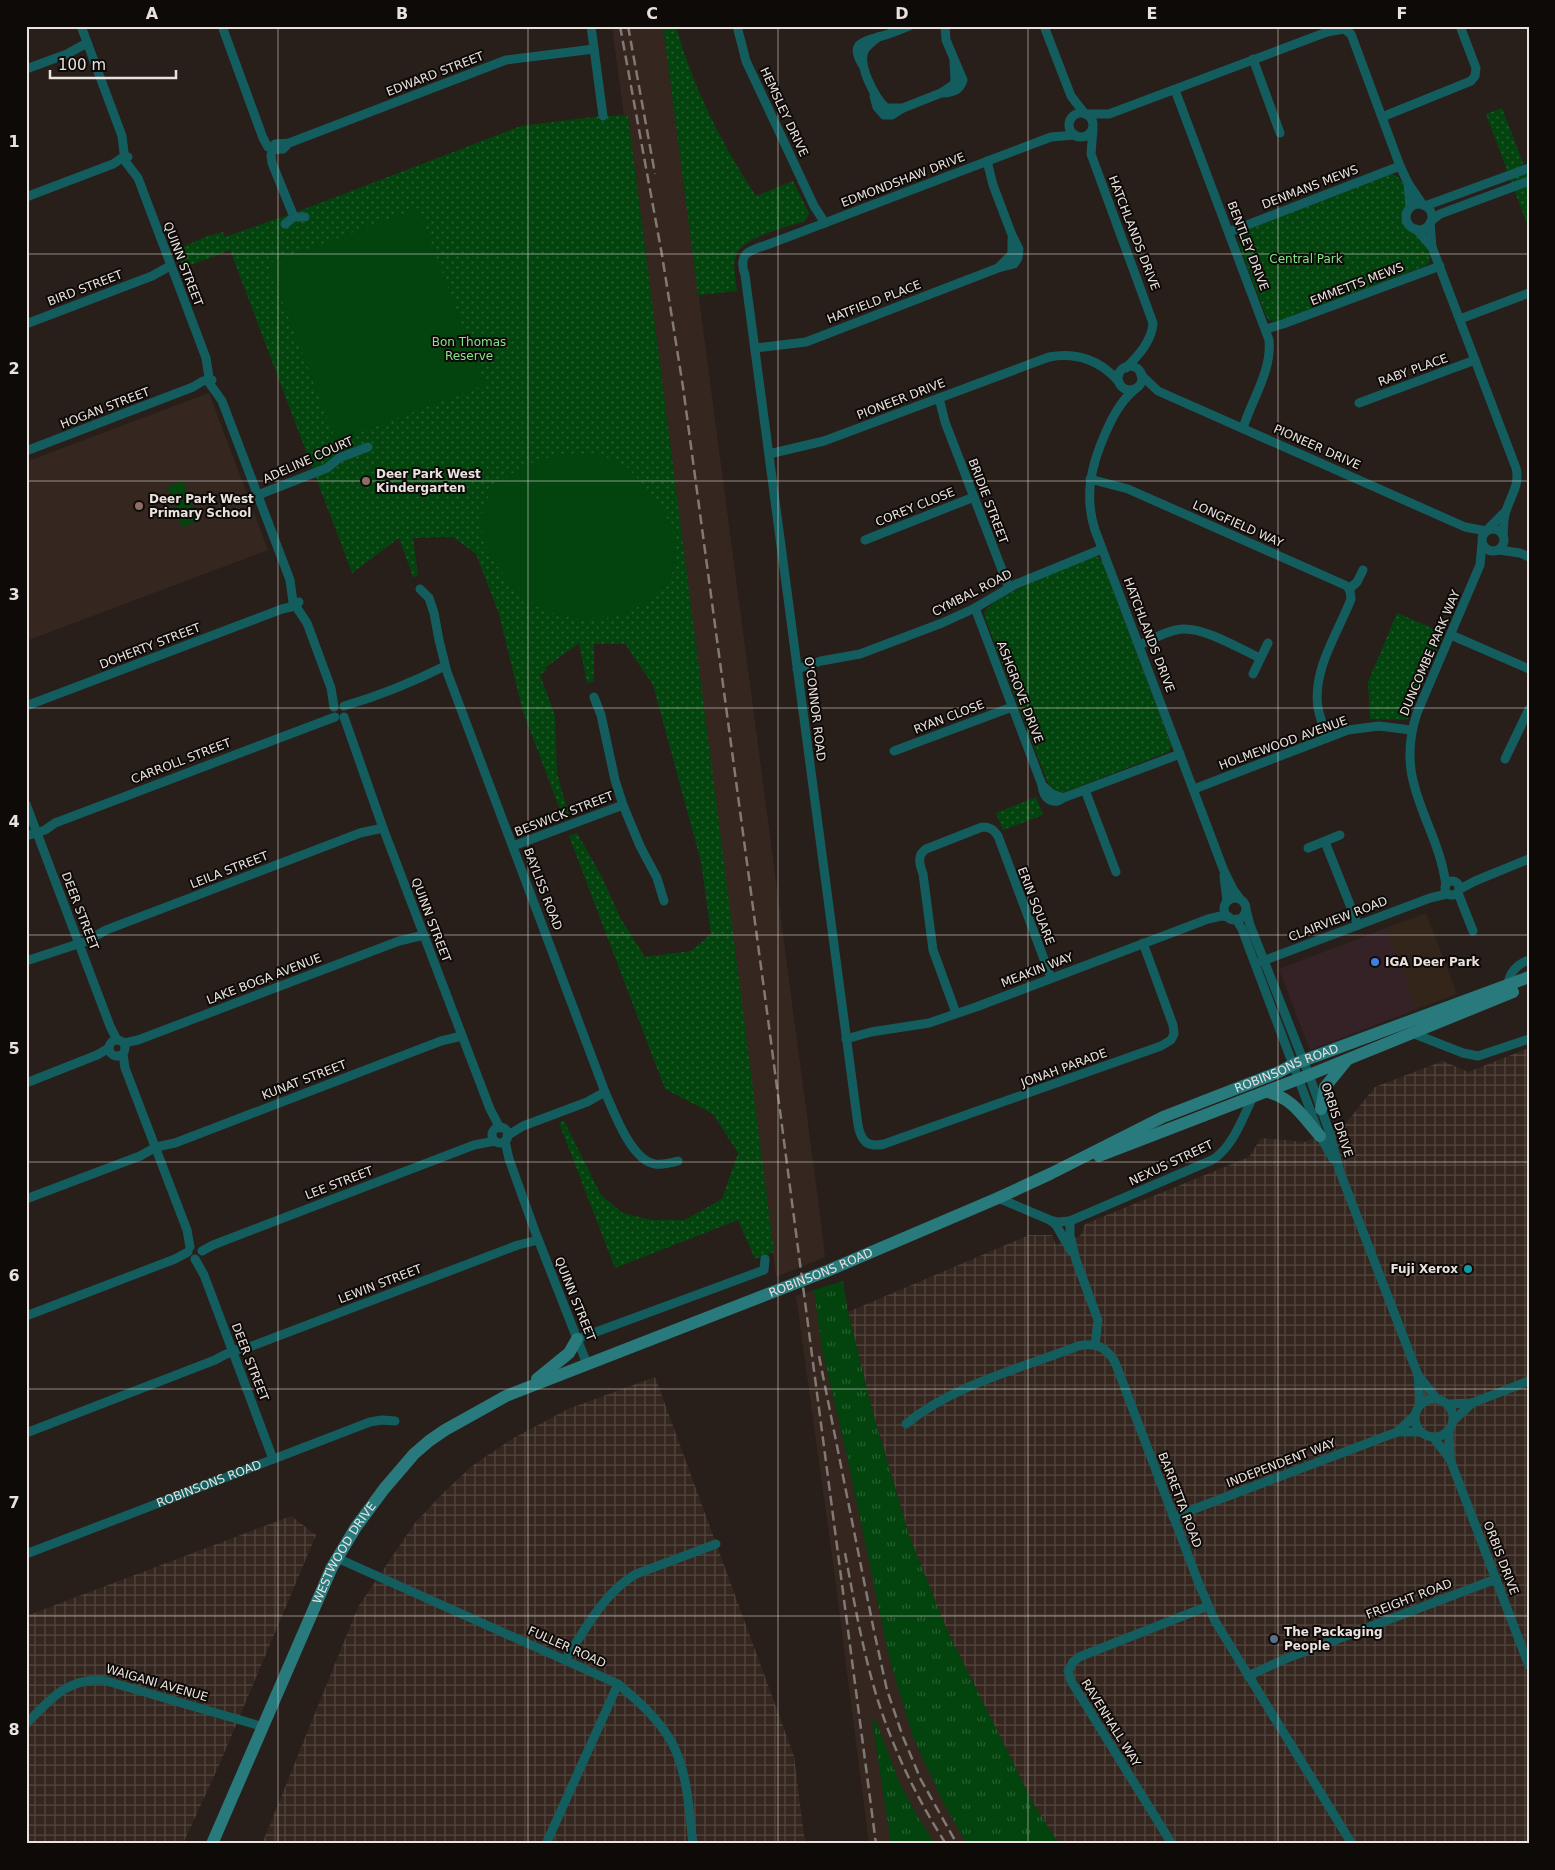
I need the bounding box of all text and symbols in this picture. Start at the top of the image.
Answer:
text: A [146,4,159,23]
text: B [396,4,408,23]
text: C [646,4,658,23]
text: D [895,4,909,23]
text: E [1147,4,1157,23]
text: F [1397,4,1407,23]
scale bar [50,48,176,80]
street label: EDWARD STREET [384,49,486,99]
text: 100 m [58,56,106,74]
street label: HEMSLEY DRIVE [757,65,811,159]
text: 1 [8,132,20,151]
street label: EDMONDSHAW DRIVE [839,150,967,210]
street label: DENMANS MEWS [1260,162,1360,212]
street label: HATCHLANDS DRIVE [1106,174,1162,292]
street label: BENTLEY DRIVE [1225,199,1271,293]
street label: QUINN STREET [160,220,206,309]
park label: Central Park [1269,252,1343,266]
street label: EMMETTS MEWS [1308,260,1406,308]
street label: BIRD STREET [46,267,125,309]
street label: HATFIELD PLACE [825,278,923,326]
park label: Bon Thomas Reserve [432,335,506,363]
street label: RABY PLACE [1376,351,1450,389]
text: 2 [8,359,20,378]
street label: PIONEER DRIVE [855,376,947,422]
street label: HOGAN STREET [58,384,152,431]
street label: PIONEER DRIVE [1271,422,1363,472]
street label: ADELINE COURT [261,434,356,486]
street label: BRIDIE STREET [965,456,1011,546]
place label: Deer Park West Kindergarten [376,467,481,495]
marker: Deer Park West Kindergarten [360,475,372,487]
street label: COREY CLOSE [873,485,957,529]
place label: Deer Park West Primary School [149,492,254,520]
street label: LONGFIELD WAY [1191,498,1286,551]
marker: Deer Park West Primary School [133,500,145,512]
street label: CYMBAL ROAD [930,567,1014,619]
street label: HATCHLANDS DRIVE [1121,576,1177,694]
text: 3 [8,585,20,604]
street label: DUNCOMBE PARK WAY [1397,587,1463,718]
street label: DOHERTY STREET [98,620,203,672]
street label: ASHGROVE DRIVE [994,639,1046,745]
street label: O'CONNOR ROAD [802,656,828,762]
street label: RYAN CLOSE [912,697,986,737]
street label: HOLMEWOOD AVENUE [1217,713,1349,773]
street label: CARROLL STREET [129,735,233,786]
street label: BESWICK STREET [513,788,616,839]
text: 4 [8,812,20,831]
street label: BAYLISS ROAD [521,846,565,932]
street label: LEILA STREET [188,848,271,891]
street label: ERIN SQUARE [1015,865,1057,947]
street label: DEER STREET [59,870,102,953]
street label: QUINN STREET [408,876,454,965]
street label: CLAIRVIEW ROAD [1287,894,1389,944]
street label: MEAKIN WAY [999,950,1076,990]
street label: LAKE BOGA AVENUE [205,951,323,1007]
place label: IGA Deer Park [1385,955,1481,969]
marker: IGA Deer Park [1369,956,1381,968]
text: 5 [8,1039,20,1058]
street label: ROBINSONS ROAD [1233,1041,1340,1096]
street label: JONAH PARADE [1018,1046,1109,1090]
street label: KUNAT STREET [260,1057,349,1103]
street label: ORBIS DRIVE [1318,1081,1356,1159]
street label: NEXUS STREET [1127,1137,1216,1189]
street label: LEE STREET [303,1163,375,1202]
street label: ROBINSONS ROAD [767,1245,875,1300]
street label: QUINN STREET [552,1255,598,1344]
street label: LEWIN STREET [336,1261,424,1306]
place label: Fuji Xerox [1390,1262,1458,1276]
marker: Fuji Xerox [1462,1263,1474,1275]
text: 6 [8,1266,20,1285]
street label: DEER STREET [229,1321,272,1404]
street label: INDEPENDENT WAY [1224,1435,1338,1490]
street label: BARRETTA ROAD [1155,1450,1205,1550]
street label: ROBINSONS ROAD [155,1457,263,1510]
text: 7 [8,1493,20,1512]
street label: WESTWOOD DRIVE [310,1499,379,1606]
street label: ORBIS DRIVE [1481,1519,1521,1597]
street label: FREIGHT ROAD [1364,1576,1454,1622]
street label: FULLER ROAD [526,1624,608,1670]
place label: The Packaging People [1284,1625,1383,1653]
marker: The Packaging People [1268,1633,1280,1645]
street label: WAIGANI AVENUE [104,1662,210,1704]
street label: RAVENHALL WAY [1078,1677,1144,1770]
text: 8 [8,1720,20,1739]

